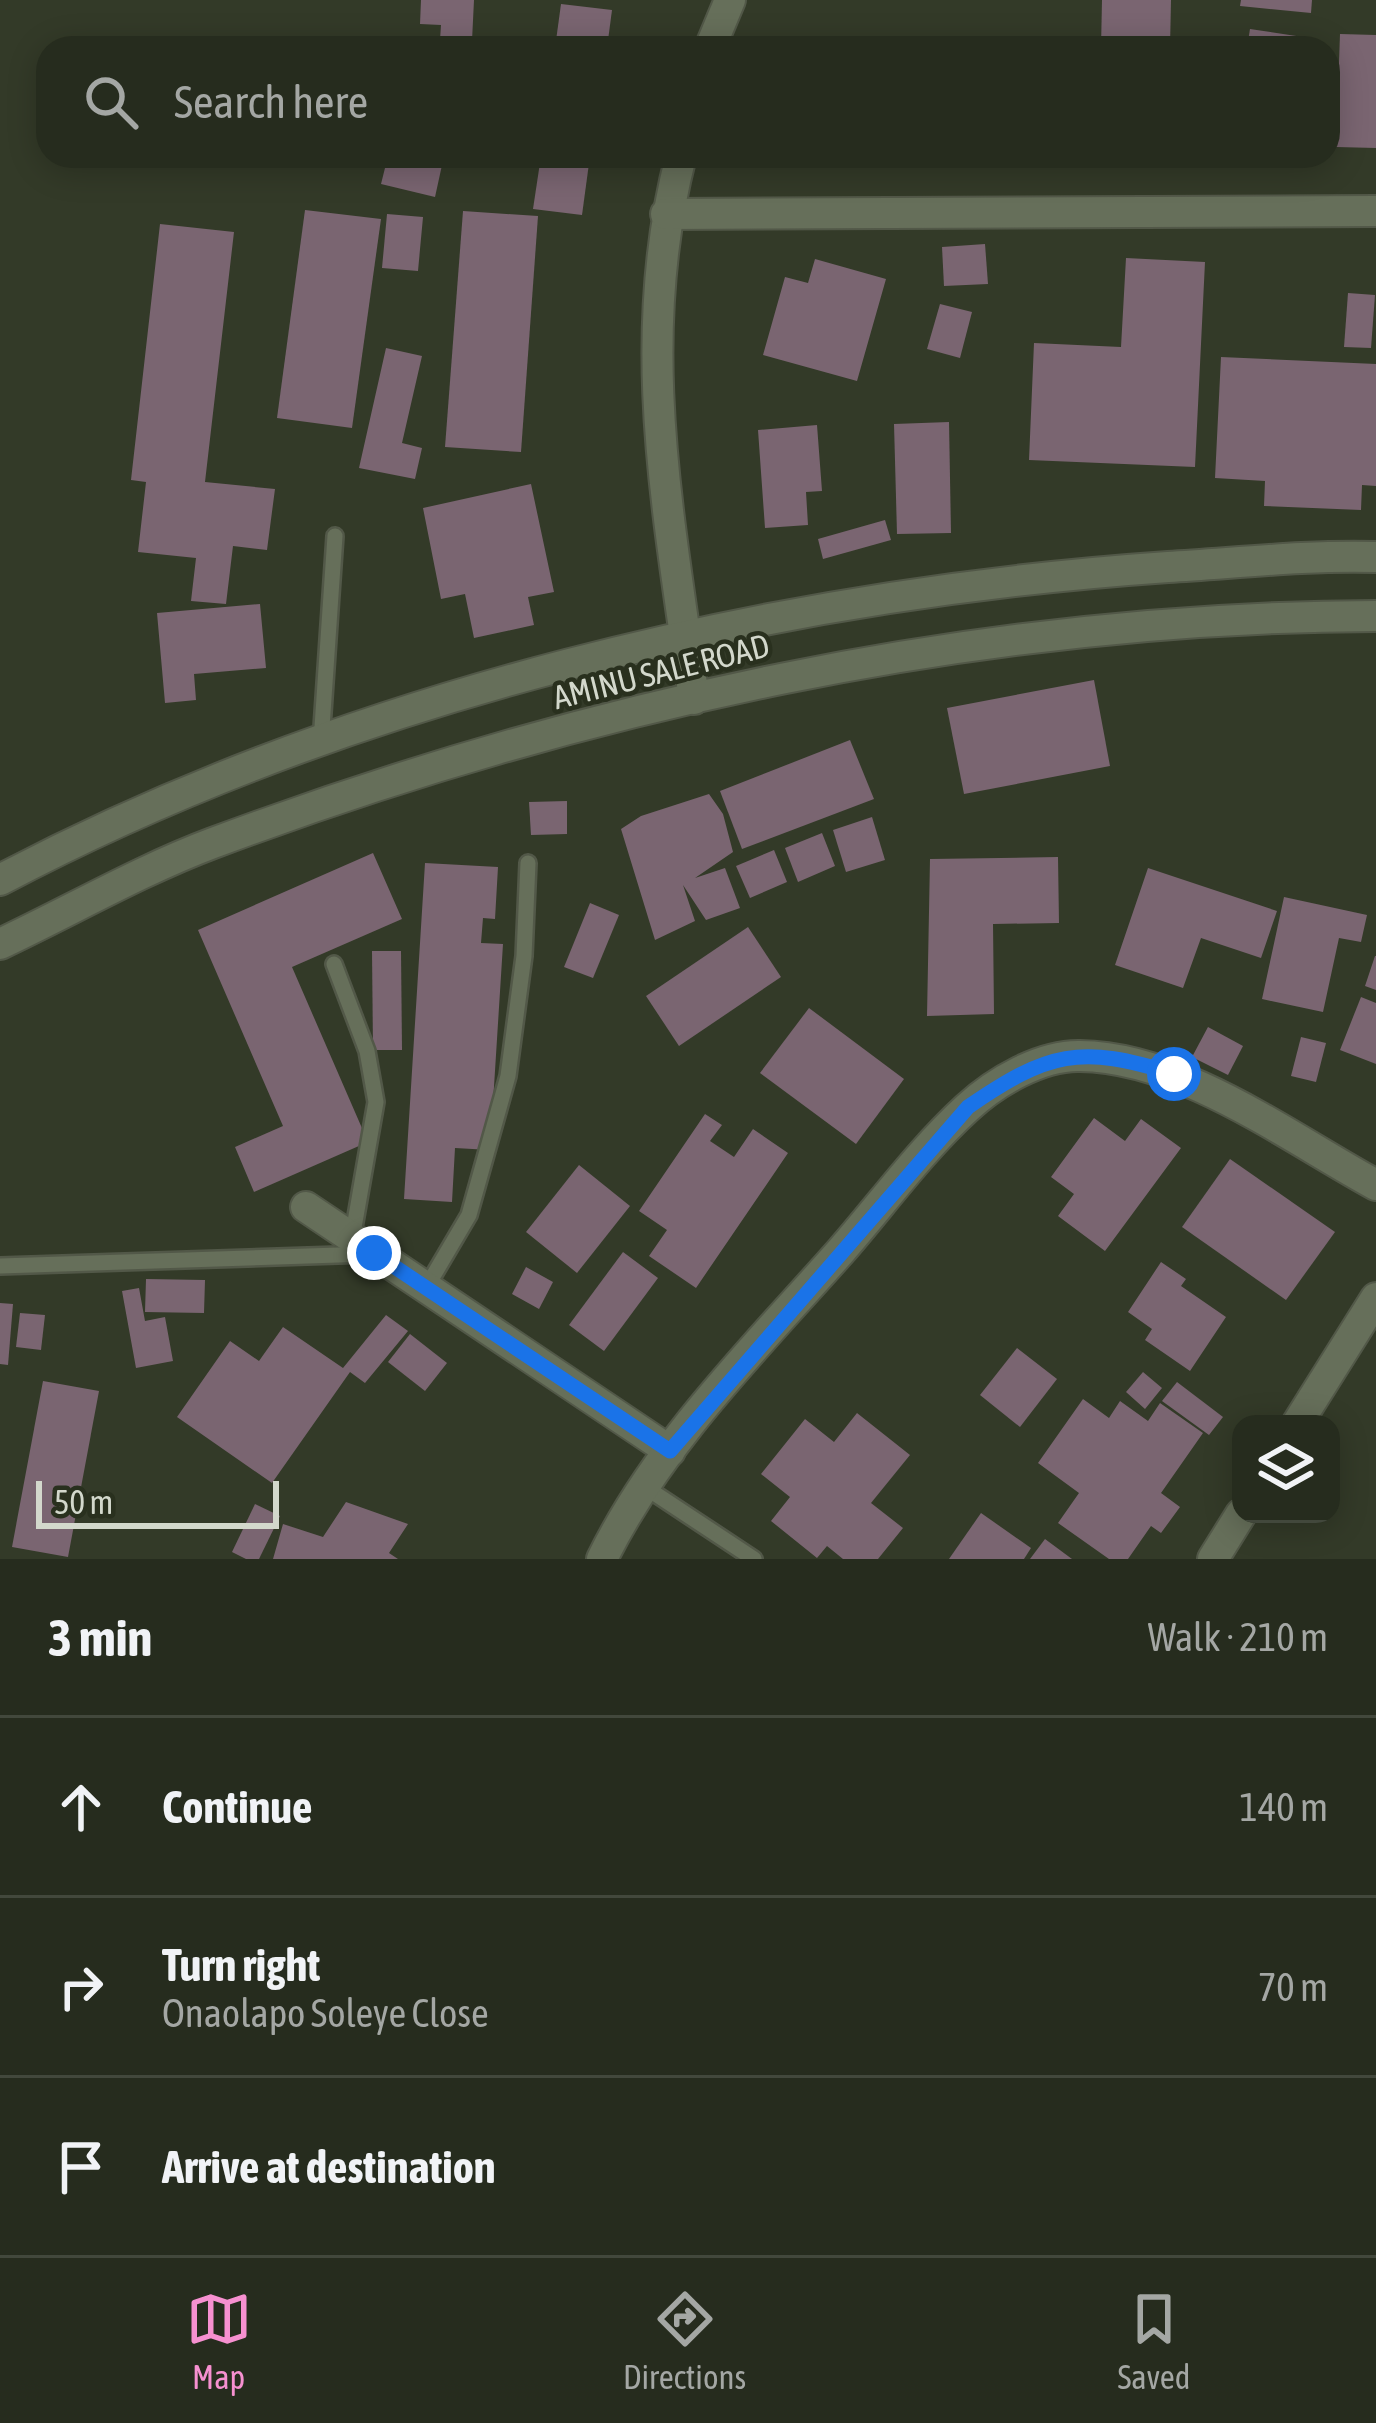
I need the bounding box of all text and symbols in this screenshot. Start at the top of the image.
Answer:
search box [36,36,1340,168]
icon: search [78,69,144,135]
text: Search here [174,76,368,128]
street label: AMINU SALE ROAD [549,626,773,716]
route start [1147,1047,1201,1101]
route end [347,1226,401,1280]
map controls [1232,1415,1340,1523]
button: layers [1232,1415,1340,1523]
scale bar [36,1475,279,1528]
text: 50 m [54,1483,113,1521]
text: 3 min [48,1608,152,1667]
text: Walk · 210 m [1148,1615,1328,1659]
icon: ahead [48,1774,114,1840]
text: Continue [162,1781,313,1833]
text: 140 m [1240,1785,1328,1829]
text: Turn right [162,1939,320,1991]
icon: right [48,1954,114,2020]
text: 70 m [1258,1965,1328,2009]
text: Onaolapo Soleye Close [162,1991,489,2035]
icon: arrive [48,2134,114,2200]
text: Arrive at destination [162,2141,496,2193]
tab: Map [186,2286,252,2396]
tab: Directions [623,2286,746,2396]
tab: Saved [1117,2286,1190,2396]

